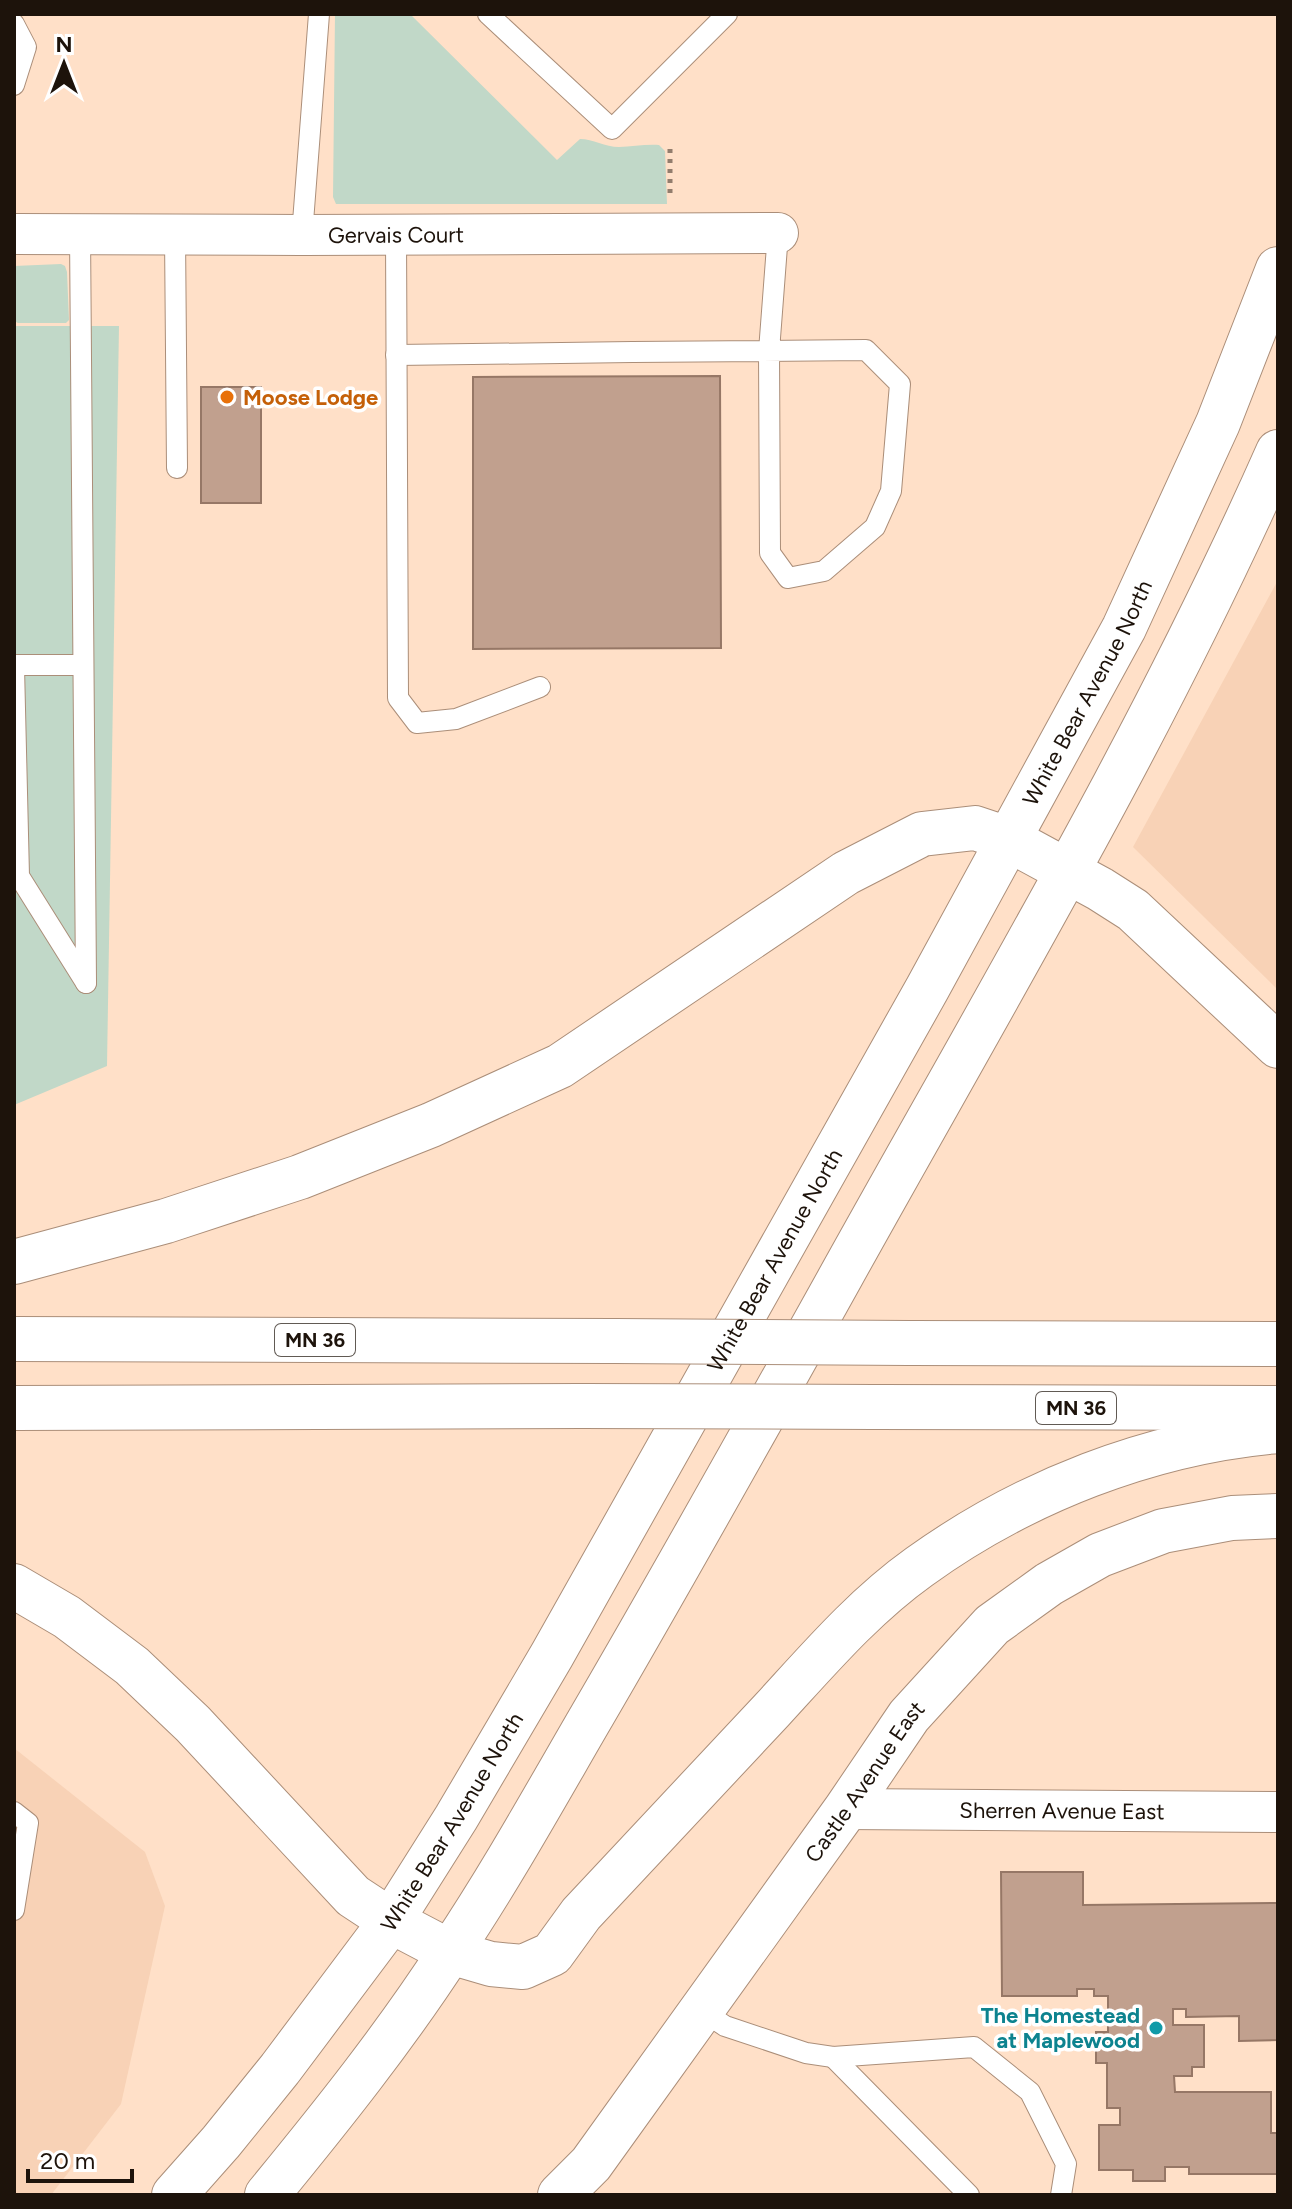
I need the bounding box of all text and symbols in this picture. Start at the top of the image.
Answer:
north arrow [24,24,104,104]
text: N [55,31,73,58]
street label: Gervais Court [328,221,464,248]
place label: Moose Lodge [243,384,378,411]
marker: Moose Lodge [218,388,236,406]
street label: White Bear Avenue North [1016,576,1158,810]
street label: White Bear Avenue North [701,1144,848,1376]
road number: MN 36 [275,1324,355,1356]
road number: MN 36 [1036,1392,1116,1424]
street label: Castle Avenue East [799,1695,930,1867]
street label: White Bear Avenue North [375,1708,529,1936]
street label: Sherren Avenue East [959,1796,1165,1825]
place label: The Homestead at Maplewood [981,2002,1140,2054]
marker: The Homestead at Maplewood [1147,2019,1165,2037]
scale bar [28,2133,132,2183]
text: 20 m [40,2146,95,2175]

